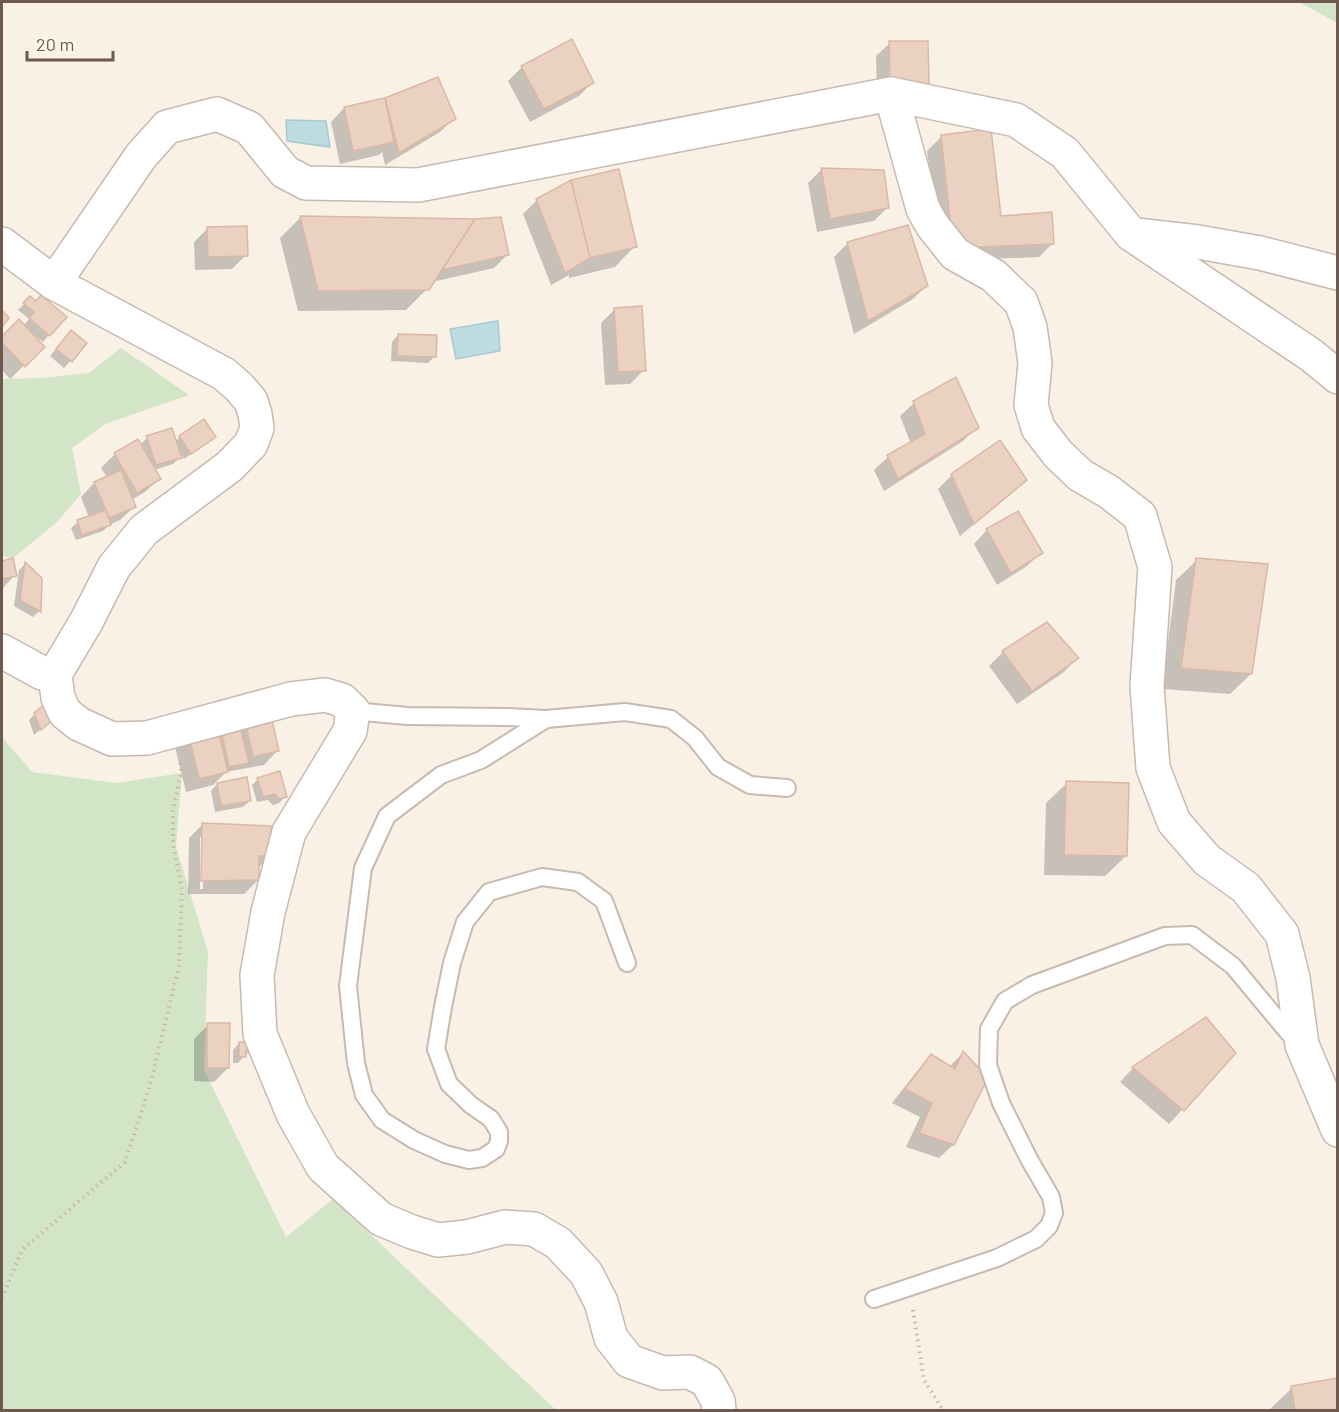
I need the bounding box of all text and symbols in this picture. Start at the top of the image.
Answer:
scale bar [27,24,112,62]
text: 20 m [36,33,74,55]

